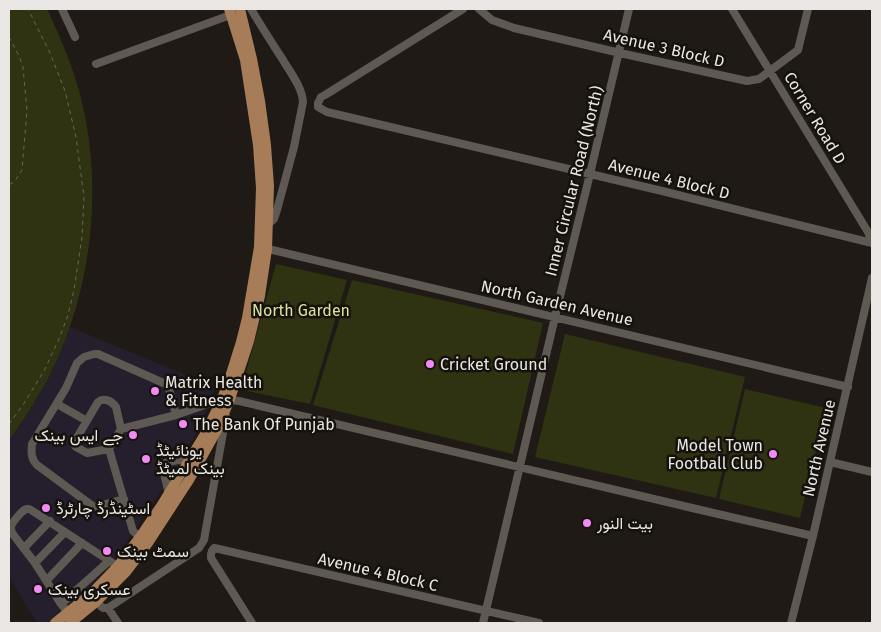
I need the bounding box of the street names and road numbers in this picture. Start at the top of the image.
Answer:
street label: Avenue 3 Block D [602,25,726,71]
street label: Corner Road D [780,68,850,168]
street label: Inner Circular Road (North) [541,84,607,278]
street label: Avenue 4 Block D [606,155,732,203]
street label: North Garden Avenue [479,276,635,330]
street label: North Avenue [799,398,839,498]
street label: Avenue 4 Block C [316,549,440,595]

